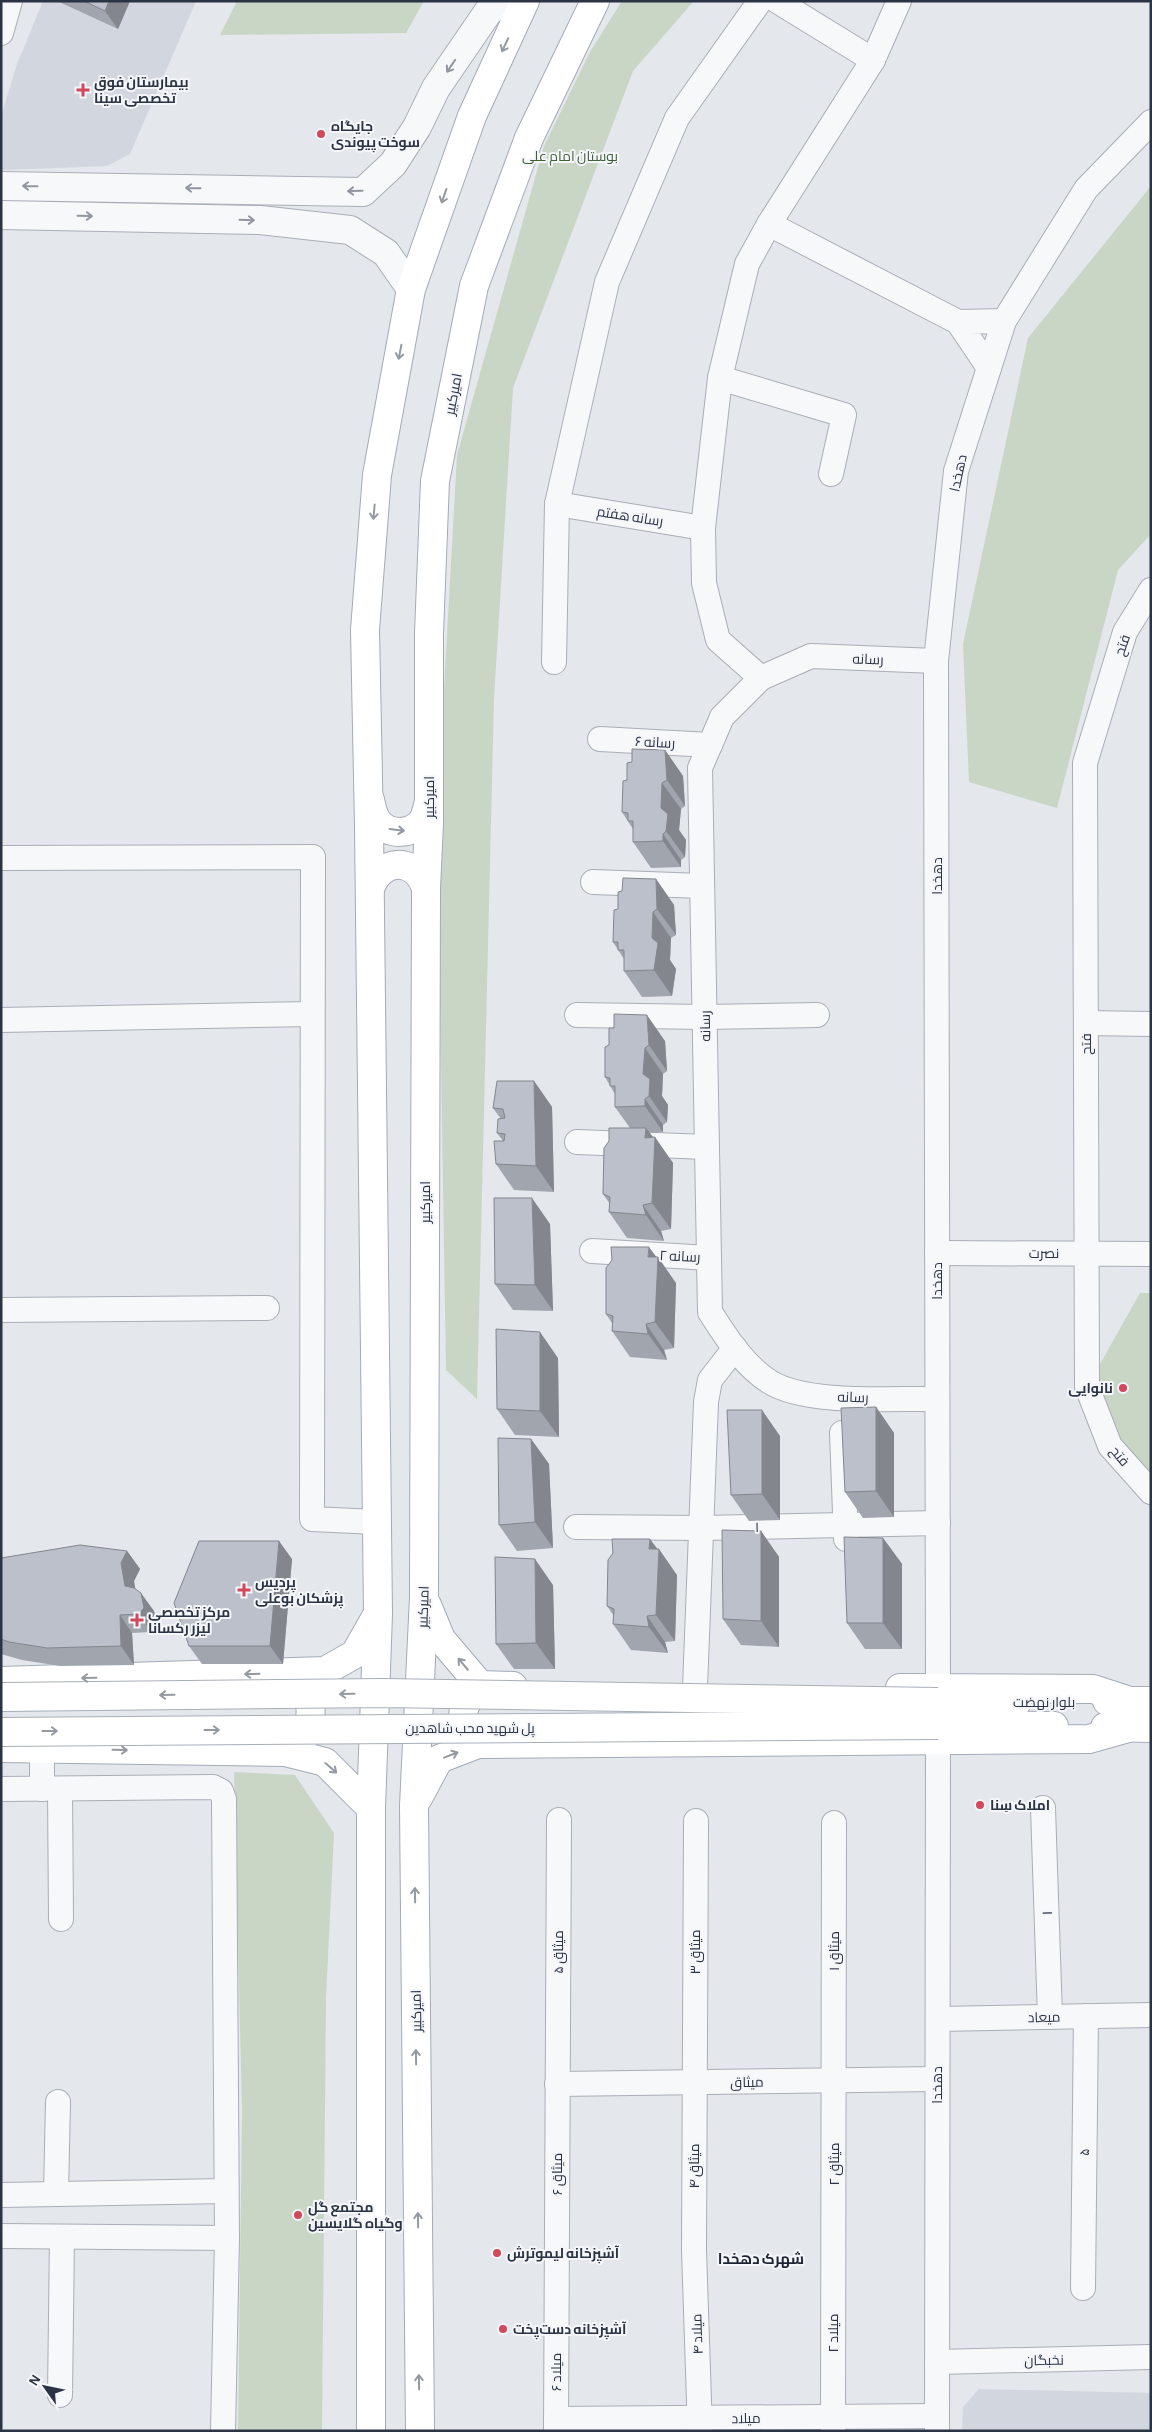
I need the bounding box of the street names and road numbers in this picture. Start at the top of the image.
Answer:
street label: امیرکبیر [443,372,465,417]
street label: دهخدا [948,453,970,493]
street label: رسانه هفتم [595,505,664,531]
street label: فتح [1113,633,1134,658]
street label: رسانه [852,652,884,668]
street label: رسانه ۶ [634,735,675,751]
street label: امیرکبیر [423,776,437,819]
street label: دهخدا [931,857,945,895]
street label: رسانه [699,1010,713,1042]
street label: فتح [1080,1033,1095,1055]
street label: امیرکبیر [419,1181,433,1224]
street label: نصرت [1029,1247,1059,1261]
street label: رسانه ۲ [659,1249,701,1265]
street label: دهخدا [931,1262,945,1300]
street label: رسانه [837,1390,869,1406]
street label: فتح [1106,1444,1131,1470]
street label: ۱ [755,1521,759,1535]
street label: امیرکبیر [416,1586,432,1629]
street label: بلوار نهضت [1013,1696,1075,1710]
street label: پل شهید محب شاهدین [405,1722,535,1738]
street label: ۱ [1041,1911,1055,1915]
street label: میثاق ۳ [689,1929,704,1975]
street label: میثاق ۵ [552,1930,567,1974]
street label: میثاق ۱ [828,1931,843,1971]
street label: امیرکبیر [410,1990,424,2033]
street label: میعاد [1027,2011,1061,2025]
street label: دهخدا [931,2066,945,2104]
street label: میثاق [730,2076,764,2091]
street label: میثاق ۲ [828,2142,843,2186]
street label: میثاق ۴ [688,2143,703,2189]
street label: ۵ [1078,2148,1092,2156]
street label: میثاق ۶ [551,2153,566,2195]
street label: میلاد ۴ [690,2313,706,2355]
street label: میلاد ۲ [827,2314,841,2352]
street label: میلاد ۶ [550,2353,564,2391]
street label: نخبگان [1024,2354,1064,2368]
street label: میلاد [731,2412,761,2426]

